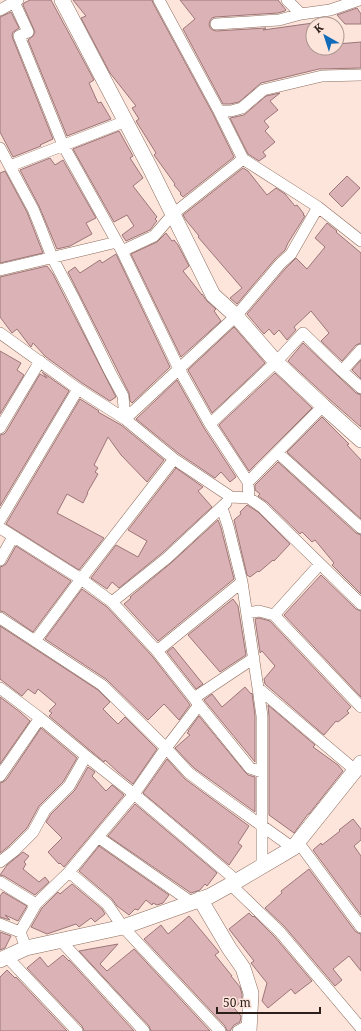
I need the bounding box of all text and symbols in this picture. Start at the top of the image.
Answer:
north arrow [305,16,345,56]
text: K [311,19,327,36]
scale bar [217,989,320,1015]
text: 50 m [223,994,251,1011]

